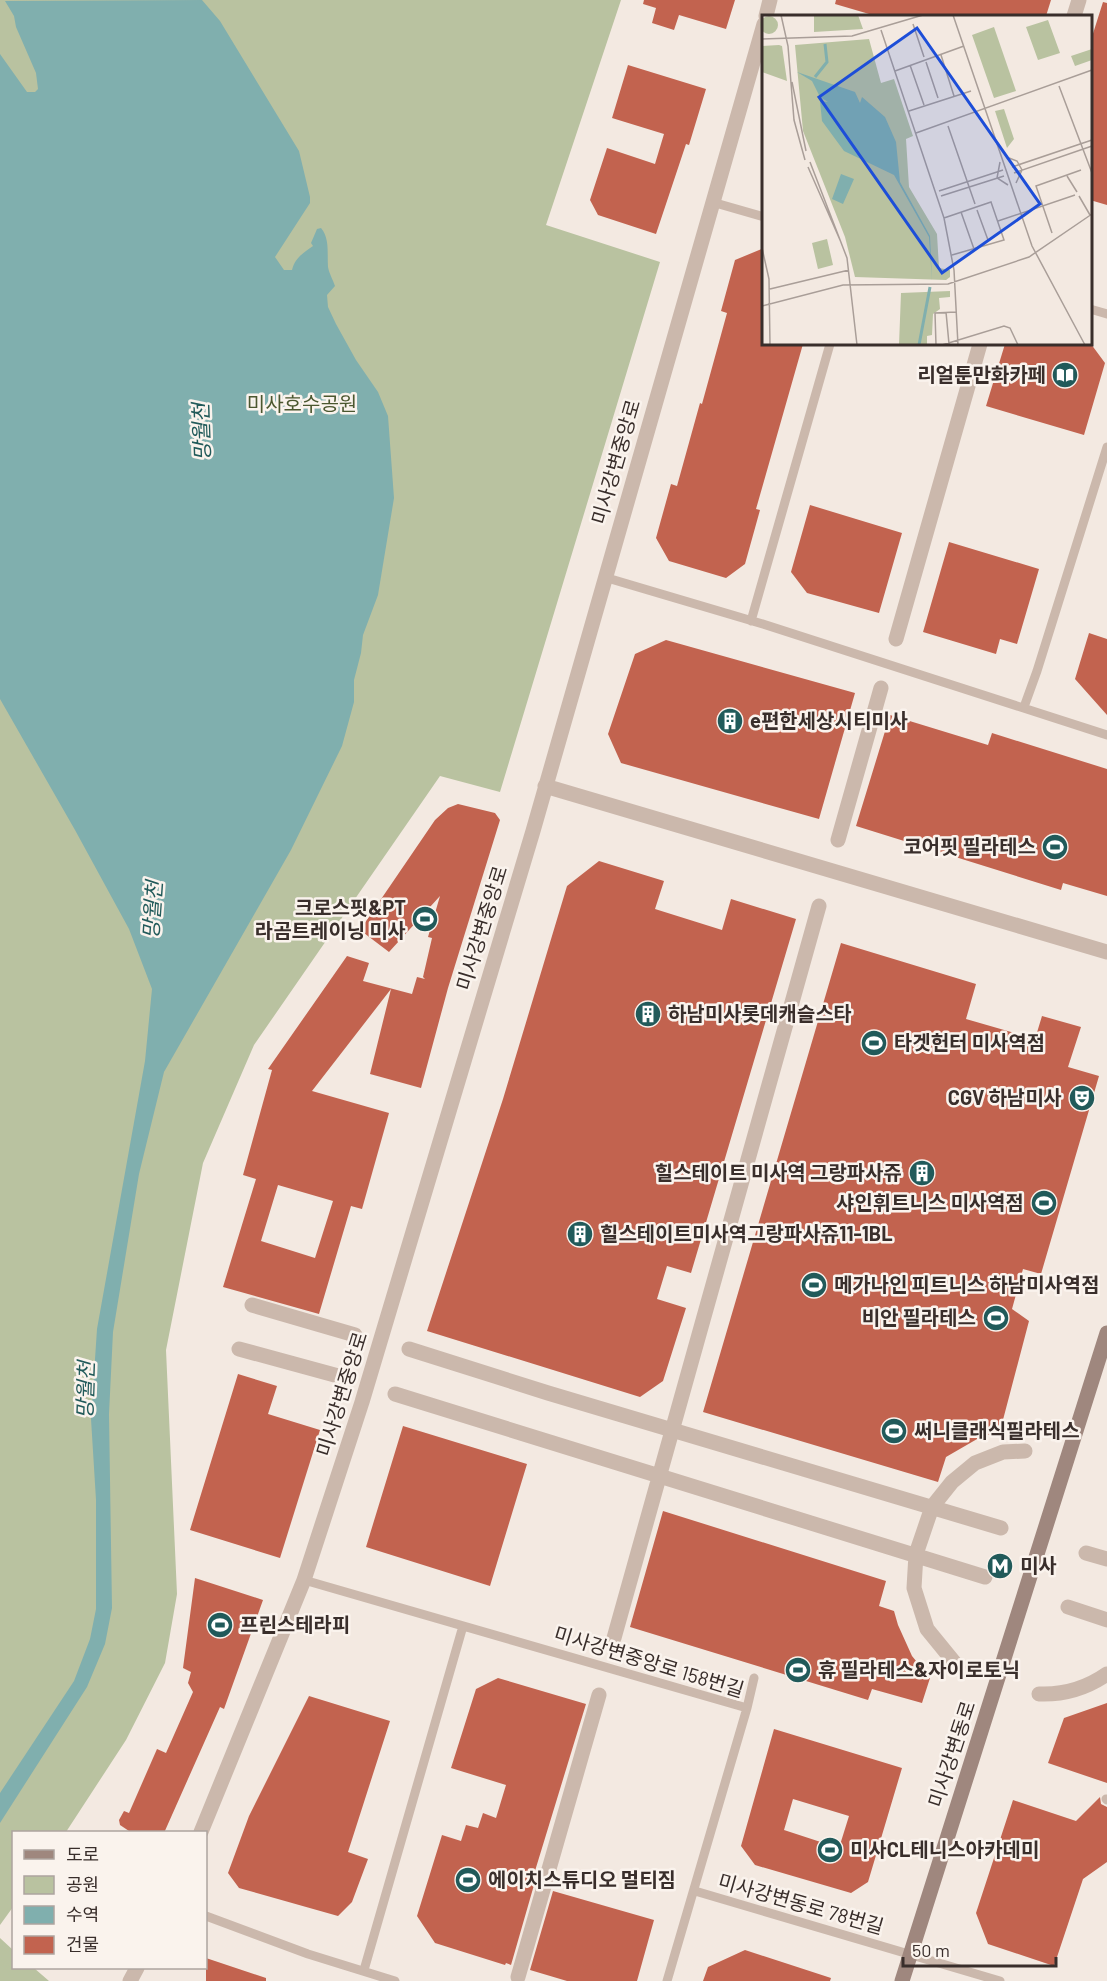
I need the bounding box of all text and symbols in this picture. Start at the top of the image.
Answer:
inset map [762,15,1092,345]
library icon: 리얼툰만화카페 [1050,360,1080,390]
place label: 리얼툰만화카페 [917,362,1046,386]
park label: 미사호수공원 [247,391,357,415]
street label: 미사강변중앙로 [586,397,644,527]
water label: 망월천 [187,400,214,461]
building icon: e편한세상시티미사 [715,706,745,736]
place label: e편한세상시티미사 [750,708,908,732]
sports icon: 코어핏 필라테스 [1040,832,1070,862]
place label: 코어핏 필라테스 [903,834,1036,858]
street label: 미사강변중앙로 [451,863,511,993]
water label: 망월천 [137,877,166,940]
place label: 크로스핏&PT 라곰트레이닝 미사 [255,895,406,942]
sports icon: 크로스핏&PT 라곰트레이닝 미사 [410,904,440,934]
building icon: 하남미사롯데캐슬스타 [633,999,663,1029]
place label: 하남미사롯데캐슬스타 [668,1001,852,1025]
sports icon: 타겟헌터 미사역점 [859,1028,889,1058]
place label: 타겟헌터 미사역점 [894,1030,1045,1054]
theatre icon: CGV 하남미사 [1067,1083,1097,1113]
place label: CGV 하남미사 [948,1085,1062,1109]
building icon: 힐스테이트 미사역 그랑파사쥬 [907,1158,937,1188]
place label: 힐스테이트 미사역 그랑파사쥬 [655,1160,902,1184]
sports icon: 샤인휘트니스 미사역점 [1029,1188,1059,1218]
place label: 샤인휘트니스 미사역점 [836,1190,1024,1214]
building icon: 힐스테이트미사역그랑파사쥬11-1BL [565,1219,595,1249]
place label: 힐스테이트미사역그랑파사쥬11-1BL [600,1221,893,1245]
sports icon: 메가나인 피트니스 하남미사역점 [799,1270,829,1300]
place label: 메가나인 피트니스 하남미사역점 [834,1272,1100,1296]
sports icon: 비안 필라테스 [981,1303,1011,1333]
place label: 비안 필라테스 [862,1305,976,1329]
street label: 미사강변중앙로 [311,1329,371,1459]
water label: 망월천 [71,1358,98,1419]
sports icon: 써니클래식필라테스 [879,1416,909,1446]
place label: 써니클래식필라테스 [914,1418,1080,1442]
metro station icon: 미사 [985,1551,1015,1581]
place label: 미사 [1020,1553,1057,1577]
sports icon: 프린스테라피 [205,1610,235,1640]
place label: 프린스테라피 [240,1612,350,1636]
street label: 미사강변중앙로 158번길 [551,1621,747,1701]
sports icon: 휴 필라테스&자이로토닉 [783,1655,813,1685]
place label: 휴 필라테스&자이로토닉 [818,1657,1020,1681]
street label: 미사강변동로 [923,1697,980,1810]
legend [12,1831,207,1969]
sports icon: 미사CL테니스아카데미 [815,1835,845,1865]
place label: 미사CL테니스아카데미 [850,1837,1039,1861]
text: 도로 [66,1843,99,1865]
sports icon: 에이치스튜디오 멀티짐 [453,1865,483,1895]
place label: 에이치스튜디오 멀티짐 [488,1867,676,1891]
street label: 미사강변동로 78번길 [716,1868,887,1938]
text: 공원 [66,1873,99,1895]
text: 수역 [66,1903,99,1925]
scale bar [903,1930,1056,1968]
text: 건물 [66,1933,99,1955]
text: 50 m [912,1939,950,1961]

